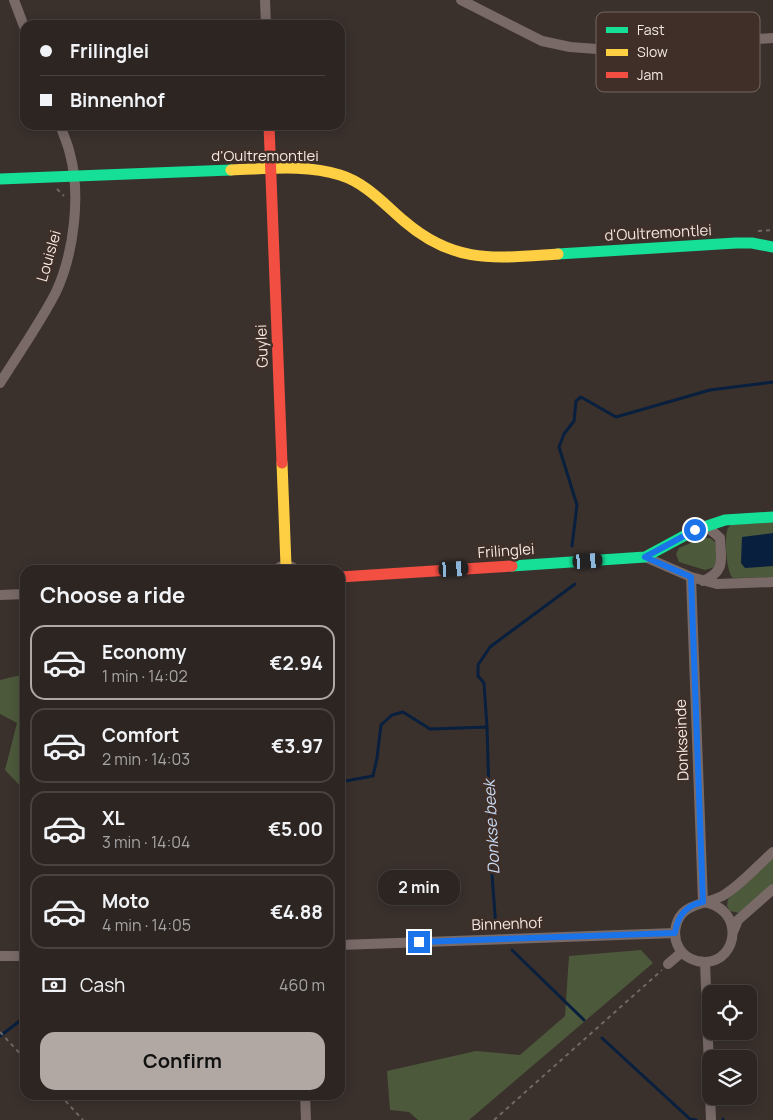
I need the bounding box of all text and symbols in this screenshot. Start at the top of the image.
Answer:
legend [596,12,760,92]
text: Fast [637,20,665,39]
text: Frilinglei [70,38,149,64]
text: Slow [637,42,668,61]
text: Jam [637,65,663,84]
text: Binnenhof [70,87,165,113]
street label: d'Oultremontlei [211,145,319,166]
street label: d'Oultremontlei [604,219,712,246]
street label: Louislei [31,228,66,284]
street label: Guylei [250,324,273,368]
route start [684,519,706,541]
street label: Frilinglei [477,538,535,563]
car [572,552,603,570]
car [438,561,469,577]
text: Choose a ride [40,580,185,610]
text: Economy [102,639,186,665]
icon: car [42,640,87,685]
text: €2.94 [270,650,323,676]
text: 1 min · 14:02 [102,665,188,687]
street label: Donkseinde [670,699,693,781]
text: Comfort [102,722,179,748]
icon: car [42,723,87,768]
text: €3.97 [271,733,323,759]
text: 2 min · 14:03 [102,748,190,770]
water label: Donkse beek [477,777,504,875]
text: XL [102,805,125,831]
icon: car [42,806,87,851]
text: €5.00 [268,816,323,842]
text: 3 min · 14:04 [102,831,191,853]
callout: 2 min [378,870,460,904]
text: 2 min [398,876,440,898]
text: Moto [102,888,149,914]
icon: car [42,889,87,934]
text: €4.88 [270,899,323,925]
street label: Binnenhof [471,912,544,935]
text: 4 min · 14:05 [102,914,191,936]
route end [408,931,430,953]
icon: cash [40,971,68,999]
text: Cash [80,972,125,998]
text: 460 m [279,974,325,996]
map controls [702,985,757,1105]
button: locate [702,985,757,1040]
button: Confirm [40,1032,325,1090]
button: layers [702,1050,757,1105]

